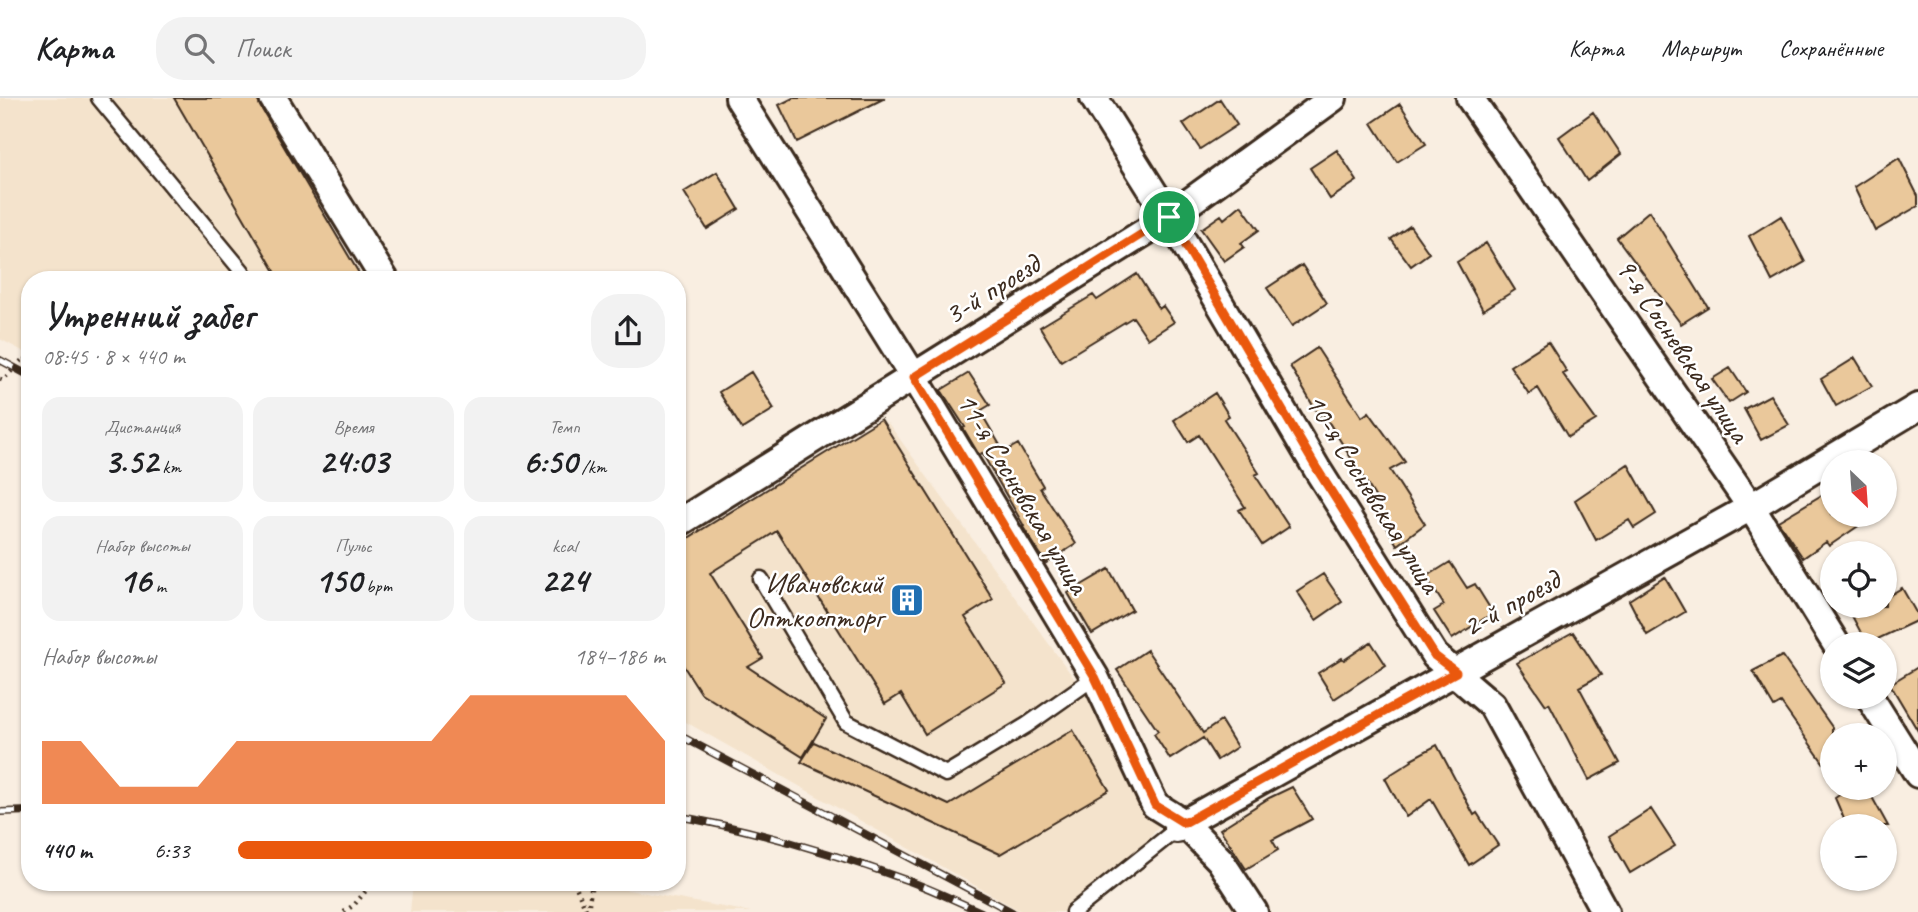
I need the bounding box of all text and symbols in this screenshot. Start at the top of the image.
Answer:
search box [156,17,646,80]
text: Карта [35,27,114,69]
icon: search [180,29,218,67]
text: Поиск [236,32,290,65]
text: Карта [1569,33,1624,63]
text: Маршрут [1662,33,1741,63]
text: Сохранённые [1779,33,1883,63]
pin [1139,187,1199,247]
icon: arrive [1150,198,1188,236]
street label: 3-й проезд [937,244,1049,333]
street label: 9-я Сосневская улица [1607,250,1760,451]
text: Утренний забег [42,292,254,339]
button: share [591,294,665,368]
text: 08:45 · 8 × 440 m [42,342,185,371]
street label: 11-я Сосневская улица [948,385,1099,602]
street label: 10-я Сосневская улица [1296,386,1451,602]
text: Дистанция [105,415,180,439]
text: Время [333,415,374,439]
text: Темп [549,415,580,439]
text: 3.52 [104,439,158,484]
text: 24:03 [319,439,388,484]
text: 6:50 [523,439,577,484]
north arrow [1820,450,1897,527]
map controls [1820,450,1897,891]
text: km [158,455,181,479]
text: /km [577,455,606,479]
text: Набор высоты [95,534,190,558]
text: Пульс [335,534,372,558]
text: kcal [552,534,577,558]
button: locate [1820,541,1897,618]
text: 16 [119,558,151,603]
text: 150 [315,558,362,603]
text: 224 [541,558,588,603]
street label: 2-й проезд [1456,560,1568,645]
place label: Ивановский Опткоопторг [746,564,887,636]
text: m [151,574,166,598]
text: bpm [362,574,392,598]
building icon: Ивановский Опткоопторг [888,581,926,619]
button: layers [1820,632,1897,709]
text: Набор высоты [42,642,156,671]
text: 184–186 m [574,642,665,671]
button: + [1820,723,1897,800]
button: − [1820,814,1897,891]
text: 440 m [42,836,92,865]
text: 6:33 [154,836,190,865]

